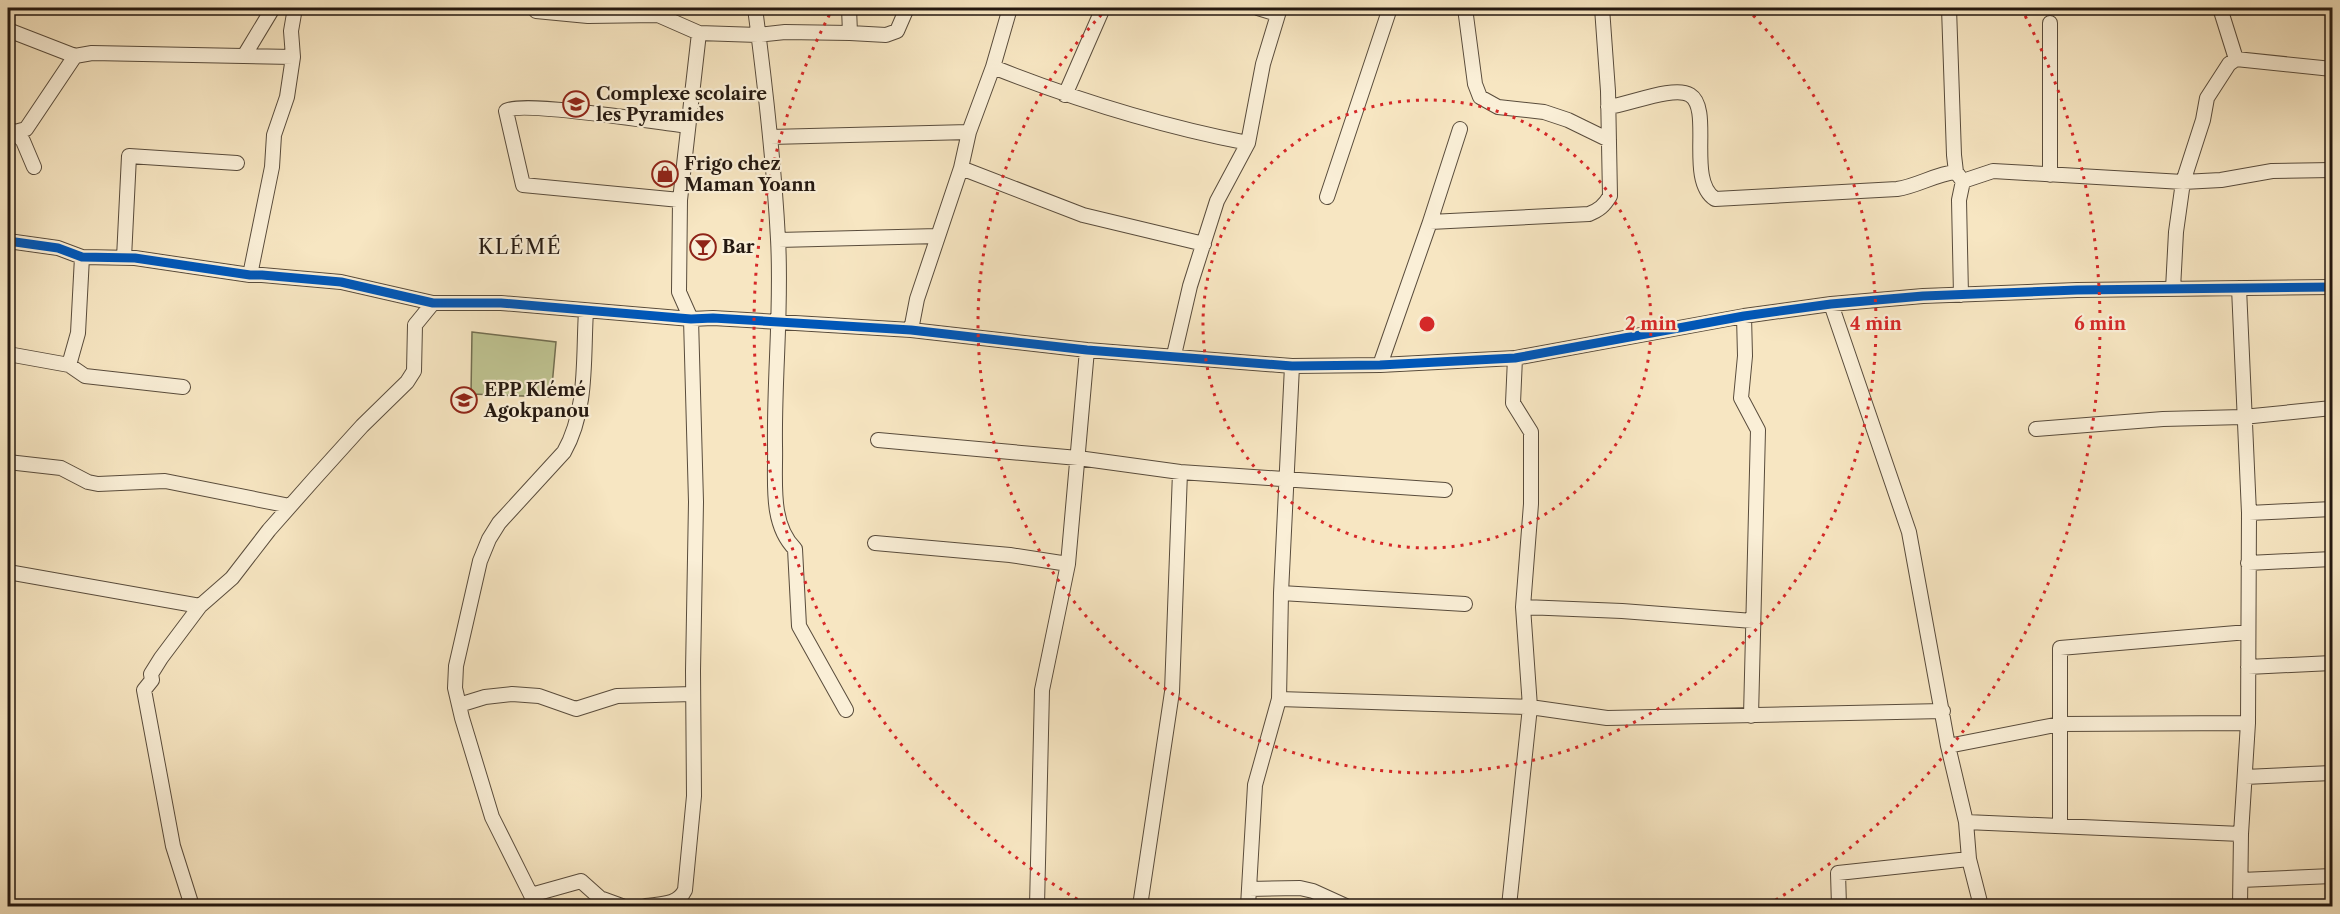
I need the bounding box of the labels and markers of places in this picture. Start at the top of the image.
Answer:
place label: Complexe scolaire les Pyramides [596,83,767,126]
school or university icon: Complexe scolaire les Pyramides [561,89,591,119]
place label: Frigo chez Maman Yoann [684,153,816,196]
shop icon: Frigo chez Maman Yoann [650,159,680,189]
bar icon: Bar [688,232,718,262]
place label: Bar [722,236,755,258]
centre of rings [1417,314,1437,334]
place label: EPP Klémé Agokpanou [483,379,590,422]
school or university icon: EPP Klémé Agokpanou [449,385,479,415]

